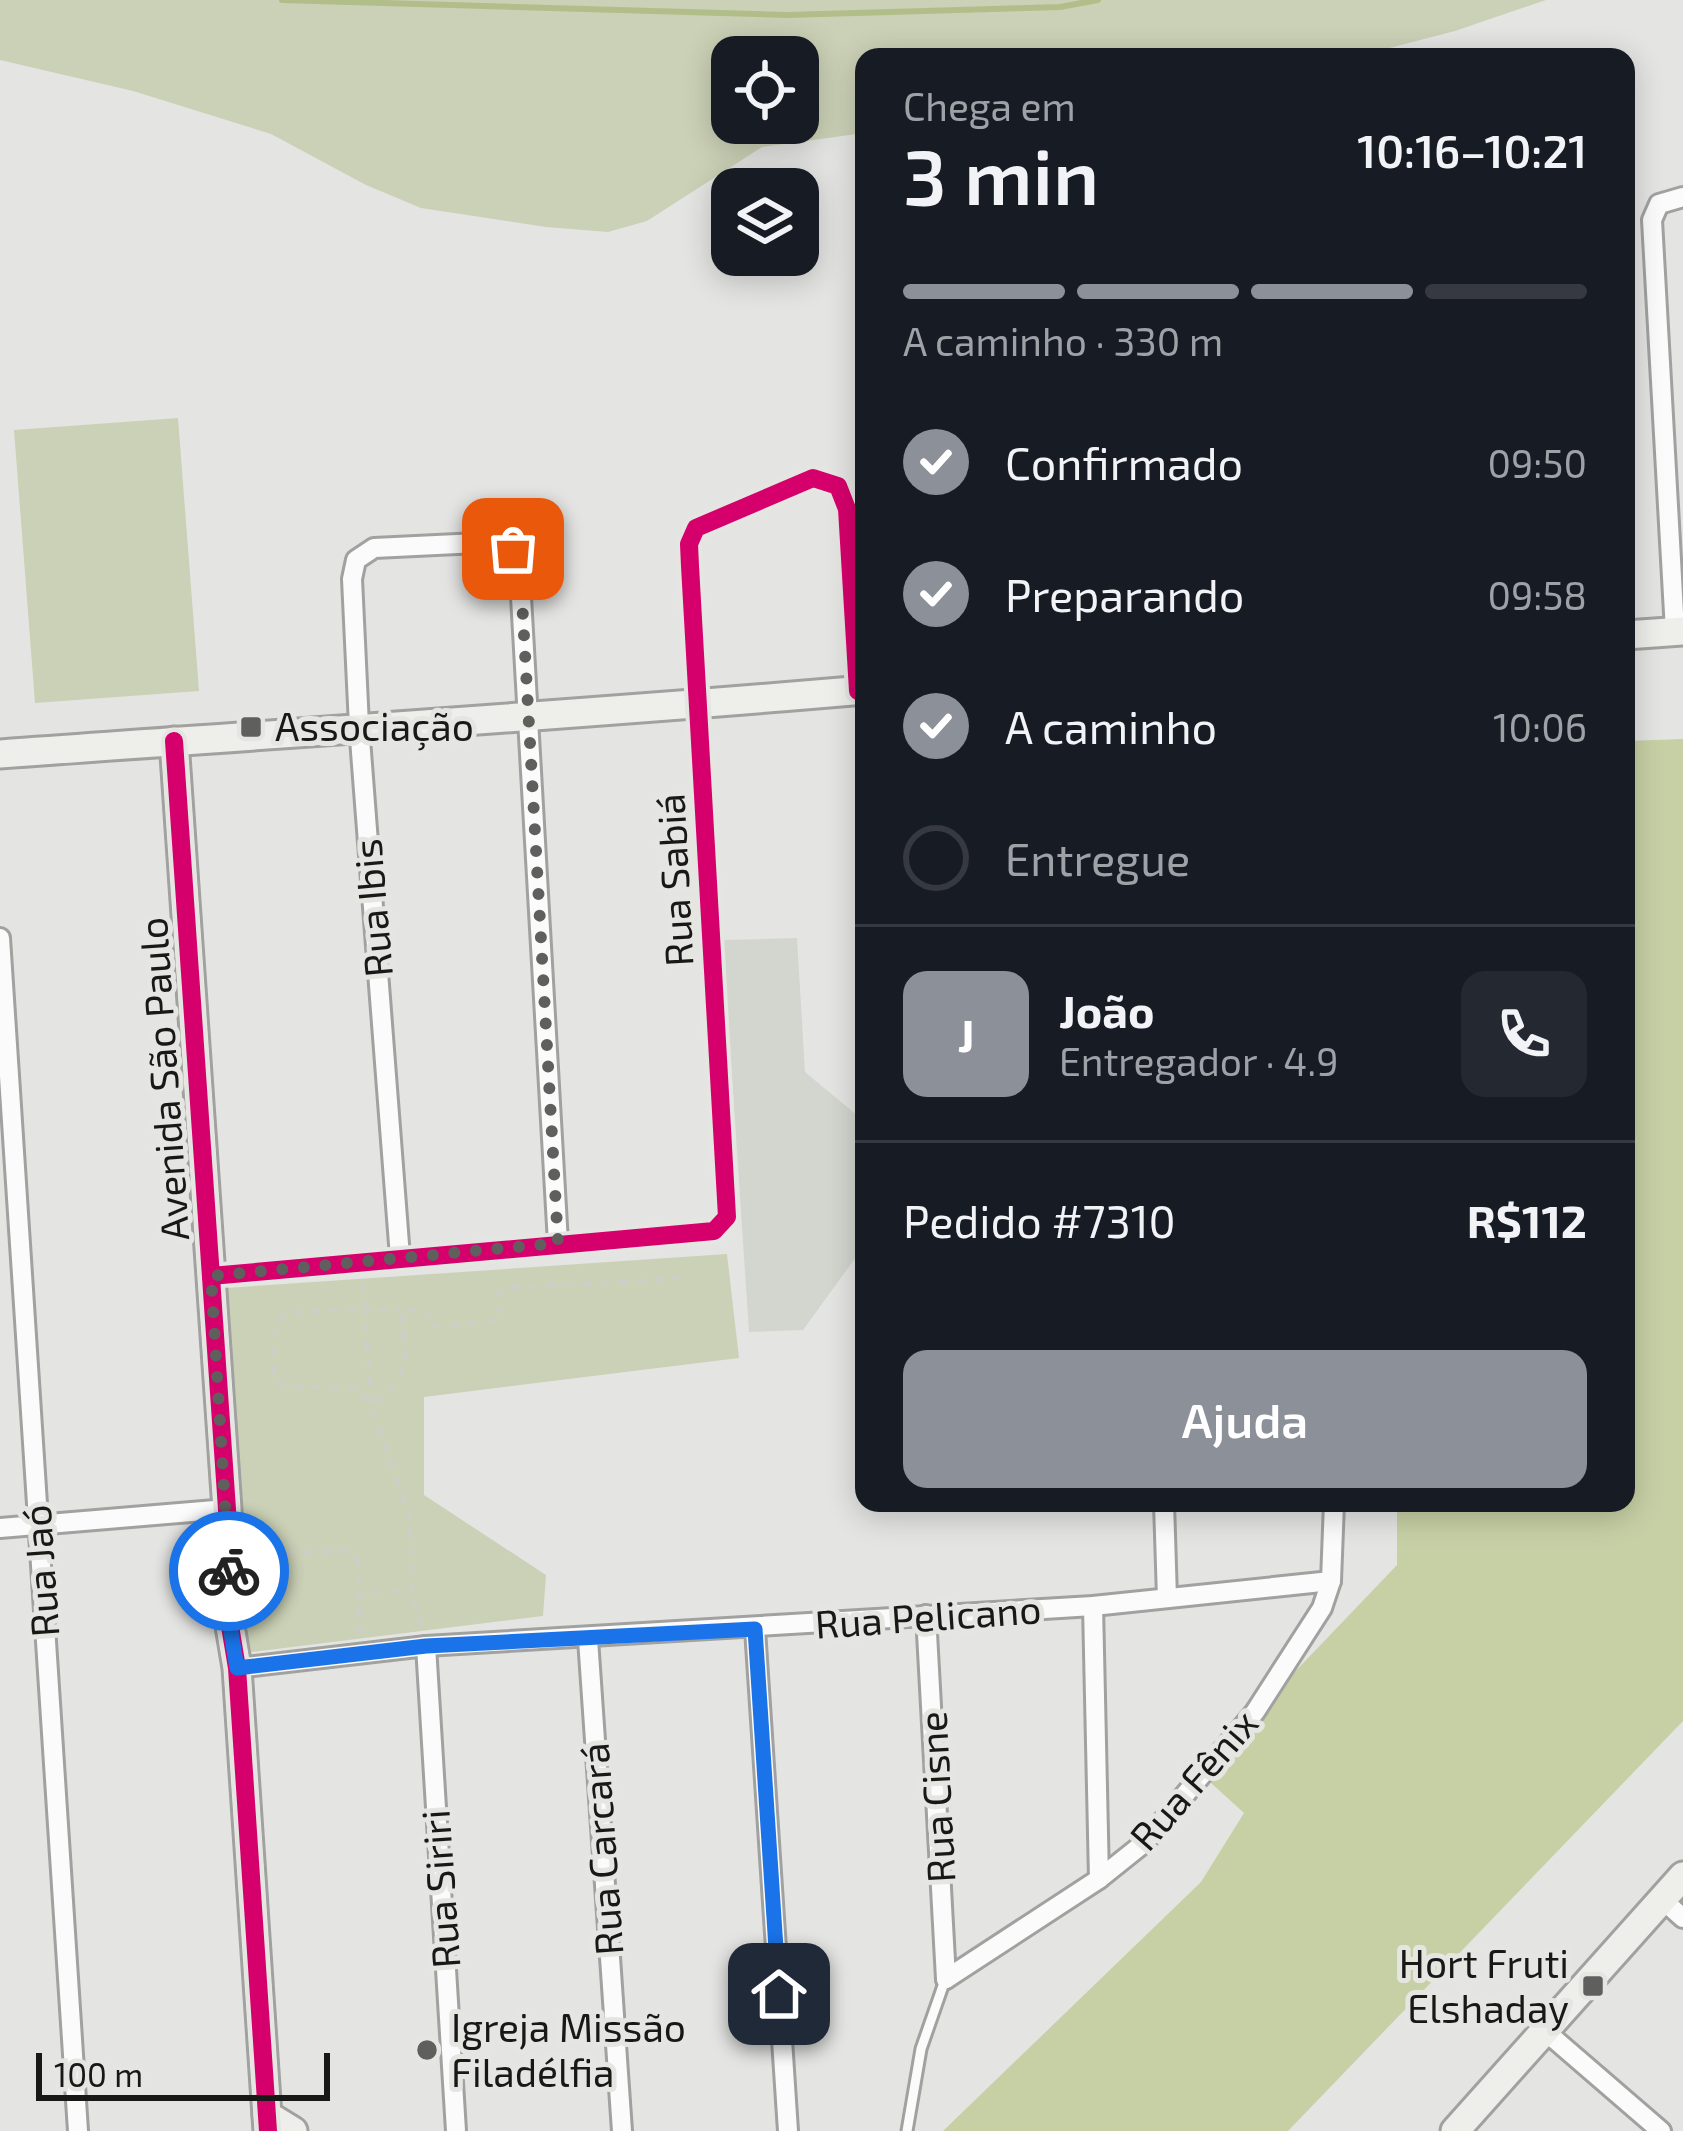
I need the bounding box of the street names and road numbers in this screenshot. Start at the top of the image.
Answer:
street label: Rua Sabiá [646,792,701,968]
street label: Rua Ibis [342,837,401,979]
street label: Avenida São Paulo [128,916,197,1242]
street label: Rua Jaó [11,1503,68,1639]
street label: Rua Pelicano [813,1584,1043,1647]
street label: Rua Fênix [1119,1699,1267,1859]
street label: Rua Cisne [908,1710,963,1884]
street label: Rua Carcará [570,1741,631,1957]
street label: Rua Siriri [411,1808,468,1970]

